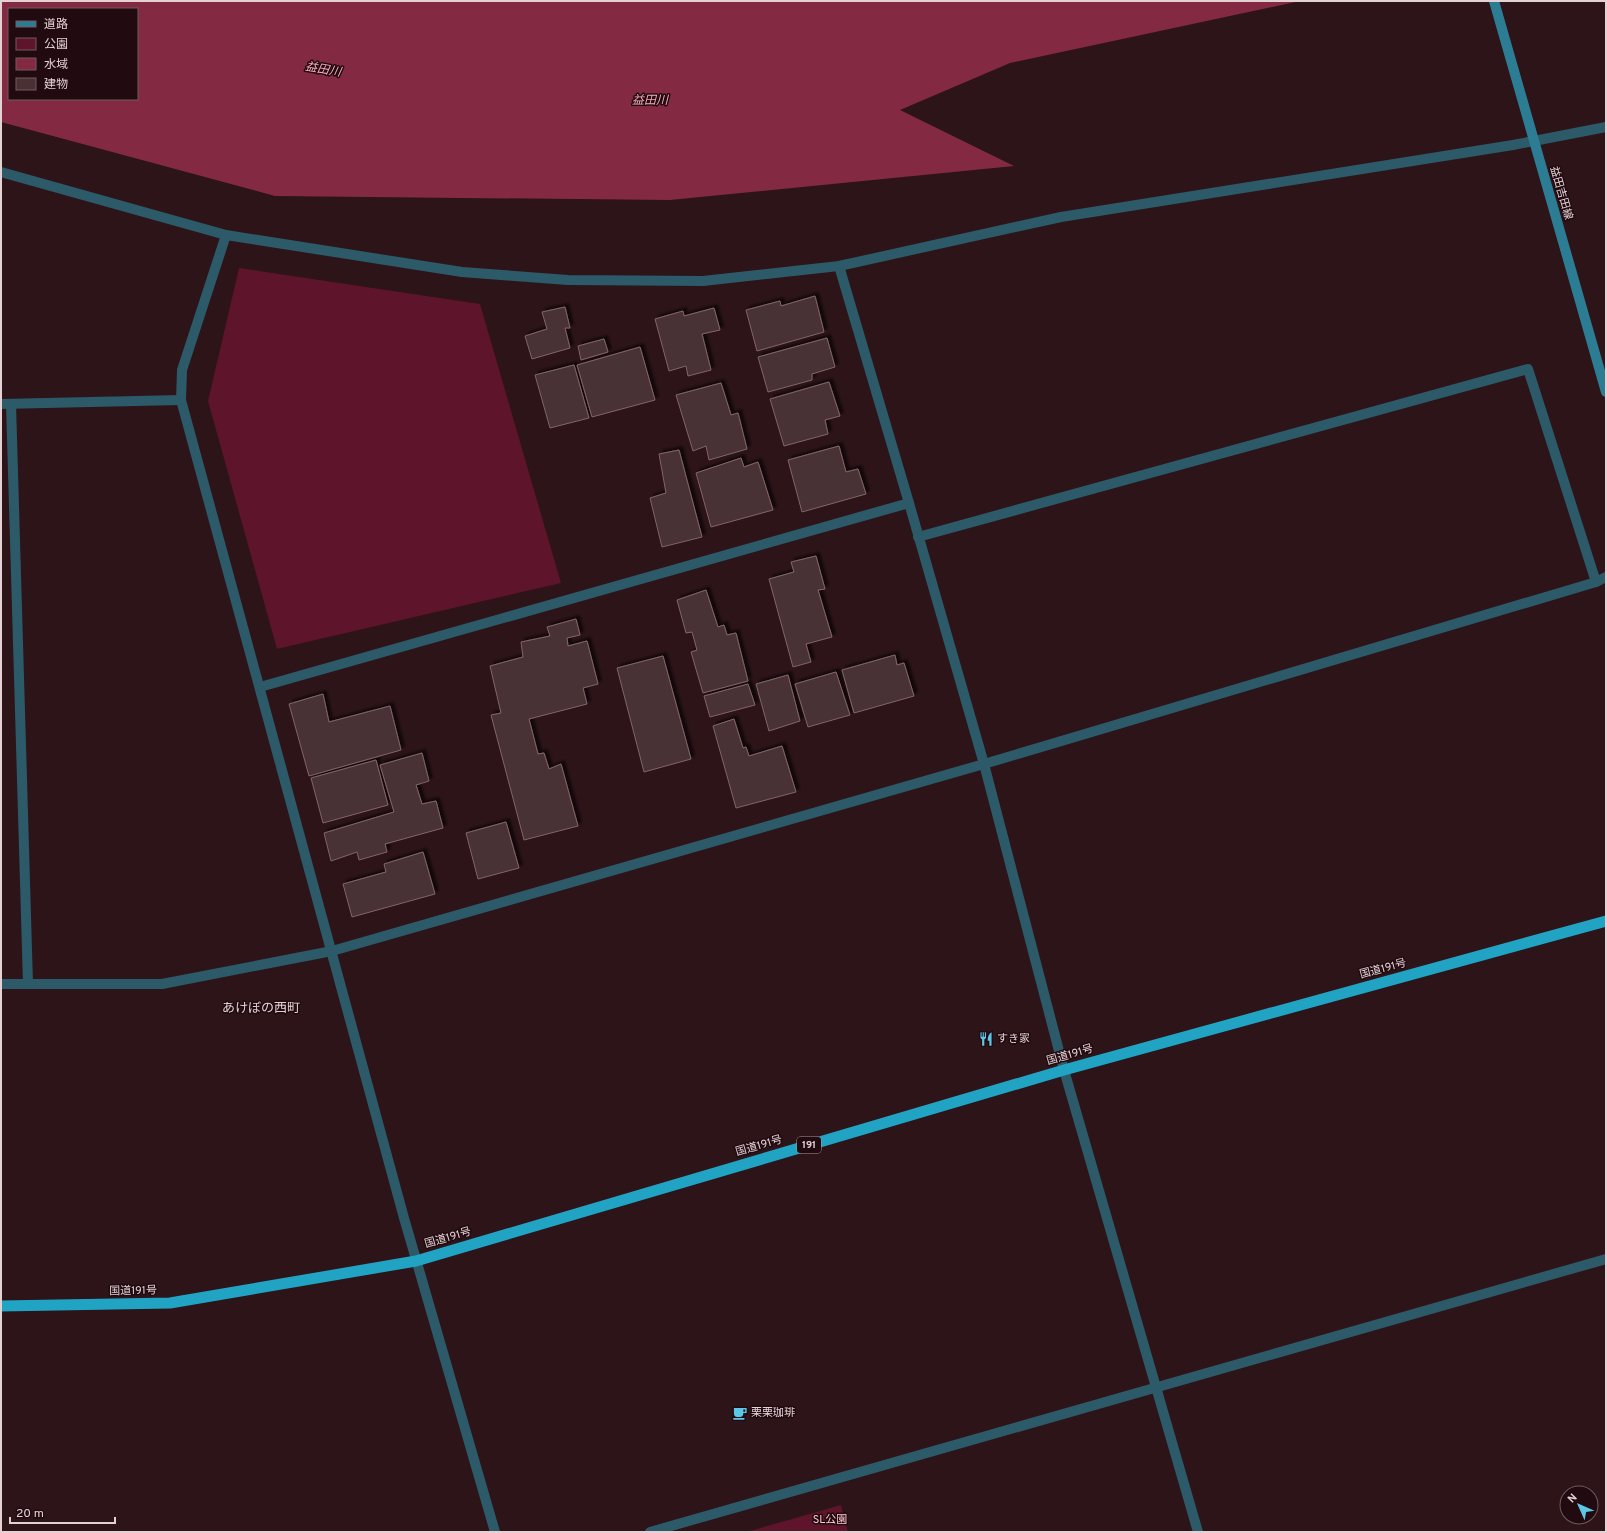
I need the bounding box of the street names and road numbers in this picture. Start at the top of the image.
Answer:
street label: 益田吉田線 [1547,165,1575,221]
street label: 国道191号 [1358,956,1408,982]
street label: 国道191号 [1045,1042,1095,1068]
street label: 国道191号 [734,1133,784,1159]
road number: 191 [797,1137,821,1153]
street label: 国道191号 [423,1225,473,1251]
street label: 国道191号 [109,1284,157,1298]

